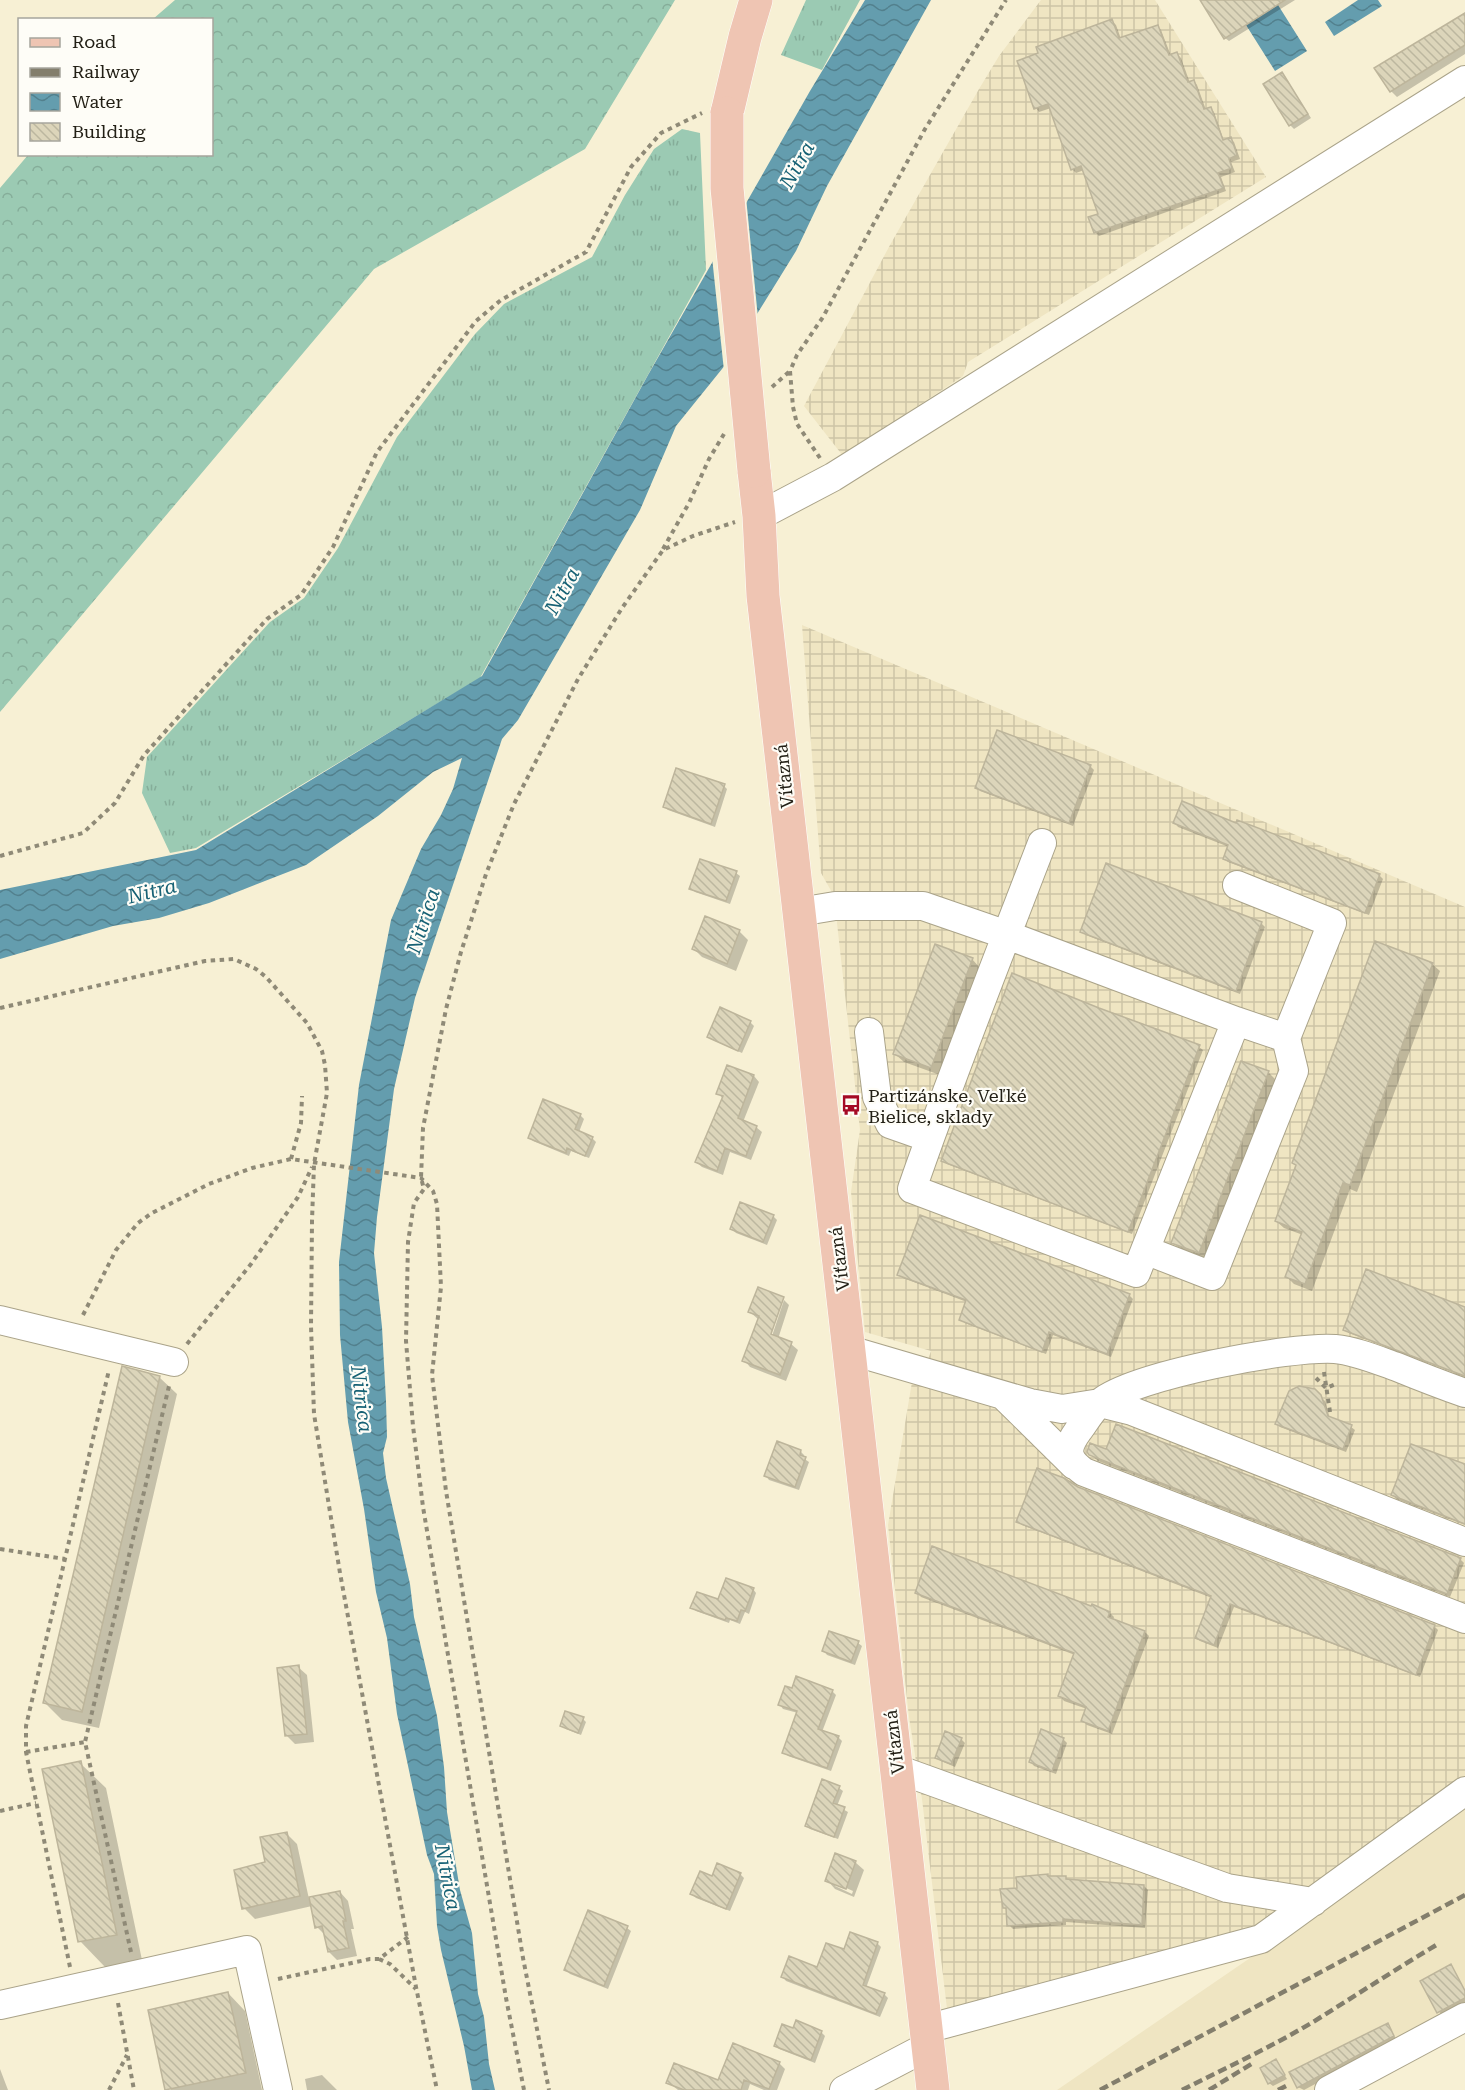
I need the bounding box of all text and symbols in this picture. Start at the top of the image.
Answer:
legend [18,18,213,156]
text: Road [72,31,117,52]
text: Railway [72,61,140,82]
text: Water [72,91,123,112]
text: Building [72,121,146,142]
water label: Nitra [774,137,820,193]
water label: Nitra [539,563,585,619]
street label: Víťazná [770,743,798,809]
water label: Nitra [124,873,179,909]
water label: Nitrica [401,885,445,958]
place label: Partizánske, Veľké Bielice, sklady [868,1085,1027,1127]
bus stop icon: Partizánske, Veľké Bielice, sklady [839,1093,863,1117]
street label: Víťazná [825,1225,853,1292]
water label: Nitrica [346,1363,378,1434]
street label: Víťazná [880,1708,908,1775]
water label: Nitrica [430,1841,466,1912]

